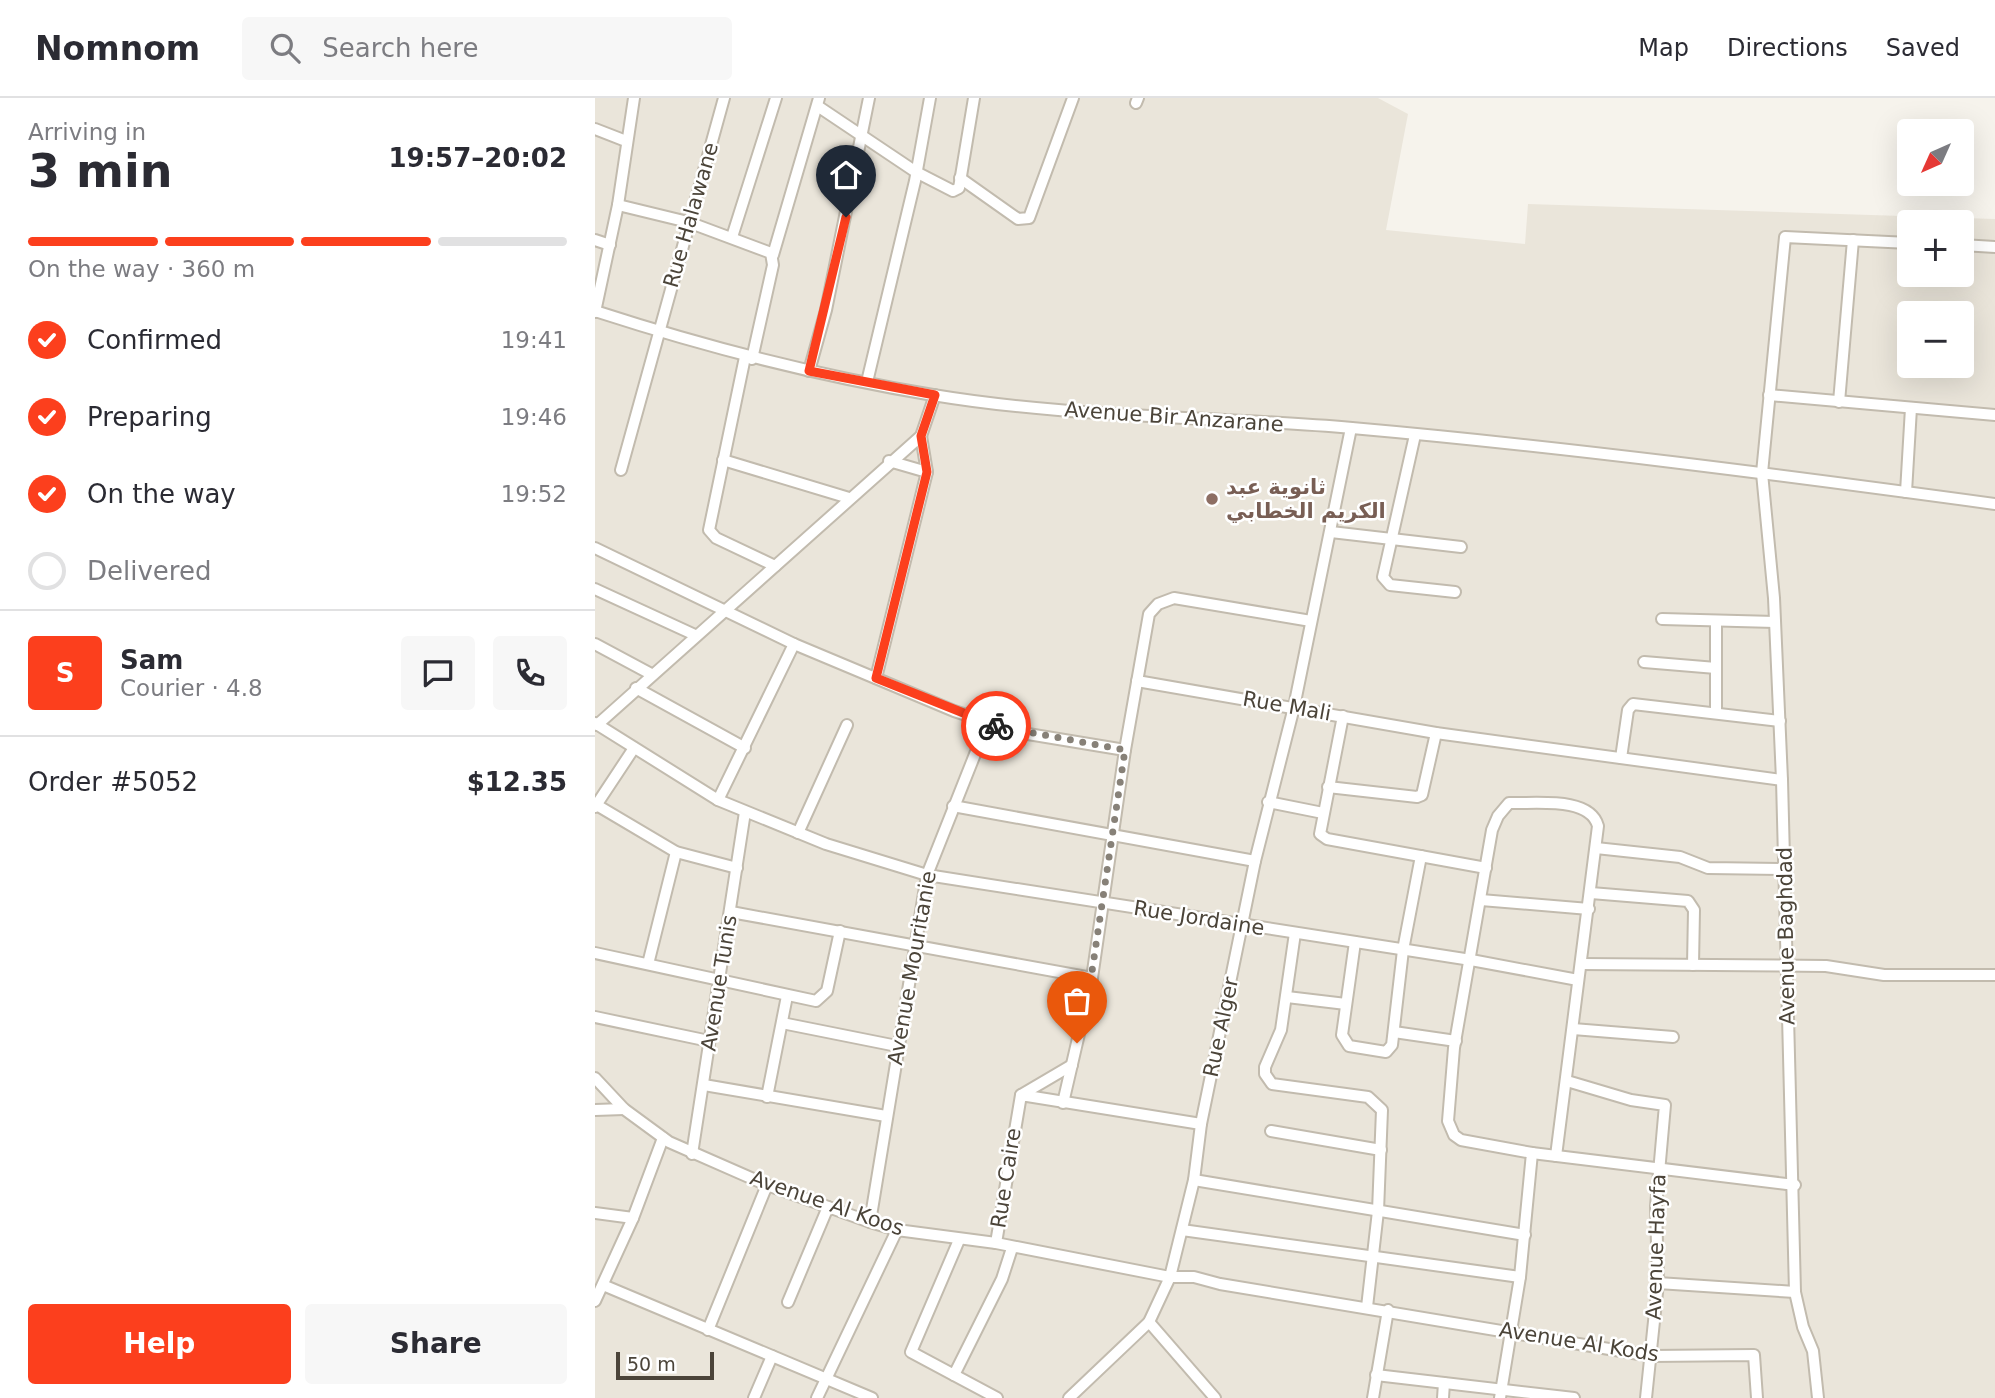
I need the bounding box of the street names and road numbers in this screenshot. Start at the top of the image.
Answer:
street label: Rue Halawane [659,140,723,290]
street label: Avenue Bir Anzarane [1064,397,1284,437]
street label: Rue Mali [1241,686,1333,726]
street label: Avenue Baghdad [1772,847,1800,1025]
street label: Avenue Mouritanie [883,869,941,1067]
street label: Rue Jordaine [1132,896,1266,940]
street label: Avenue Tunis [696,913,742,1053]
street label: Rue Alger [1199,974,1243,1079]
street label: Rue Caire [986,1126,1026,1230]
street label: Avenue Al Koos [747,1165,907,1241]
street label: Avenue Hayfa [1641,1174,1671,1320]
street label: Avenue Al Kods [1497,1318,1661,1366]

